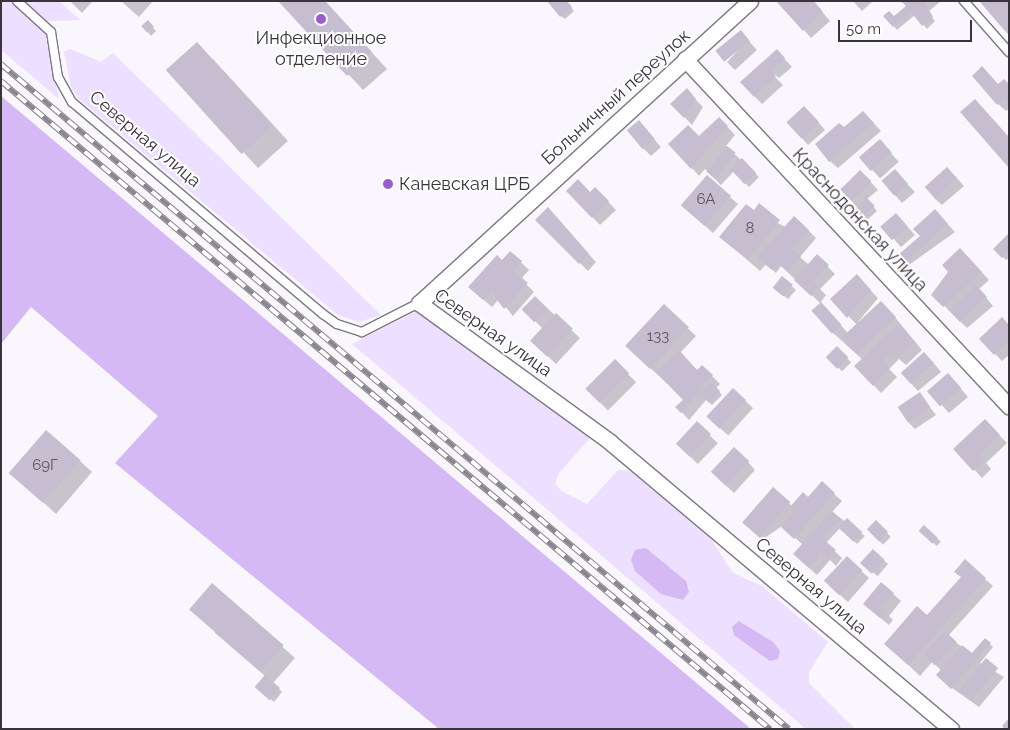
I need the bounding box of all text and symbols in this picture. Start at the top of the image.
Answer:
scale bar [840,10,974,42]
marker: Инфекционное отделение [314,12,328,26]
text: 50 m [846,20,881,38]
street label: Больничный переулок [537,25,695,169]
place label: Инфекционное отделение [256,28,386,70]
street label: Северная улица [85,86,205,192]
street label: Краснодонская улица [788,144,932,296]
place label: Каневская ЦРБ [399,173,530,195]
marker: Каневская ЦРБ [381,177,395,191]
house number: 6А [697,191,715,209]
house number: 8 [746,220,754,238]
street label: Северная улица [430,284,556,382]
house number: 133 [647,328,669,346]
house number: 69Г [32,457,58,475]
street label: Северная улица [751,533,871,639]

